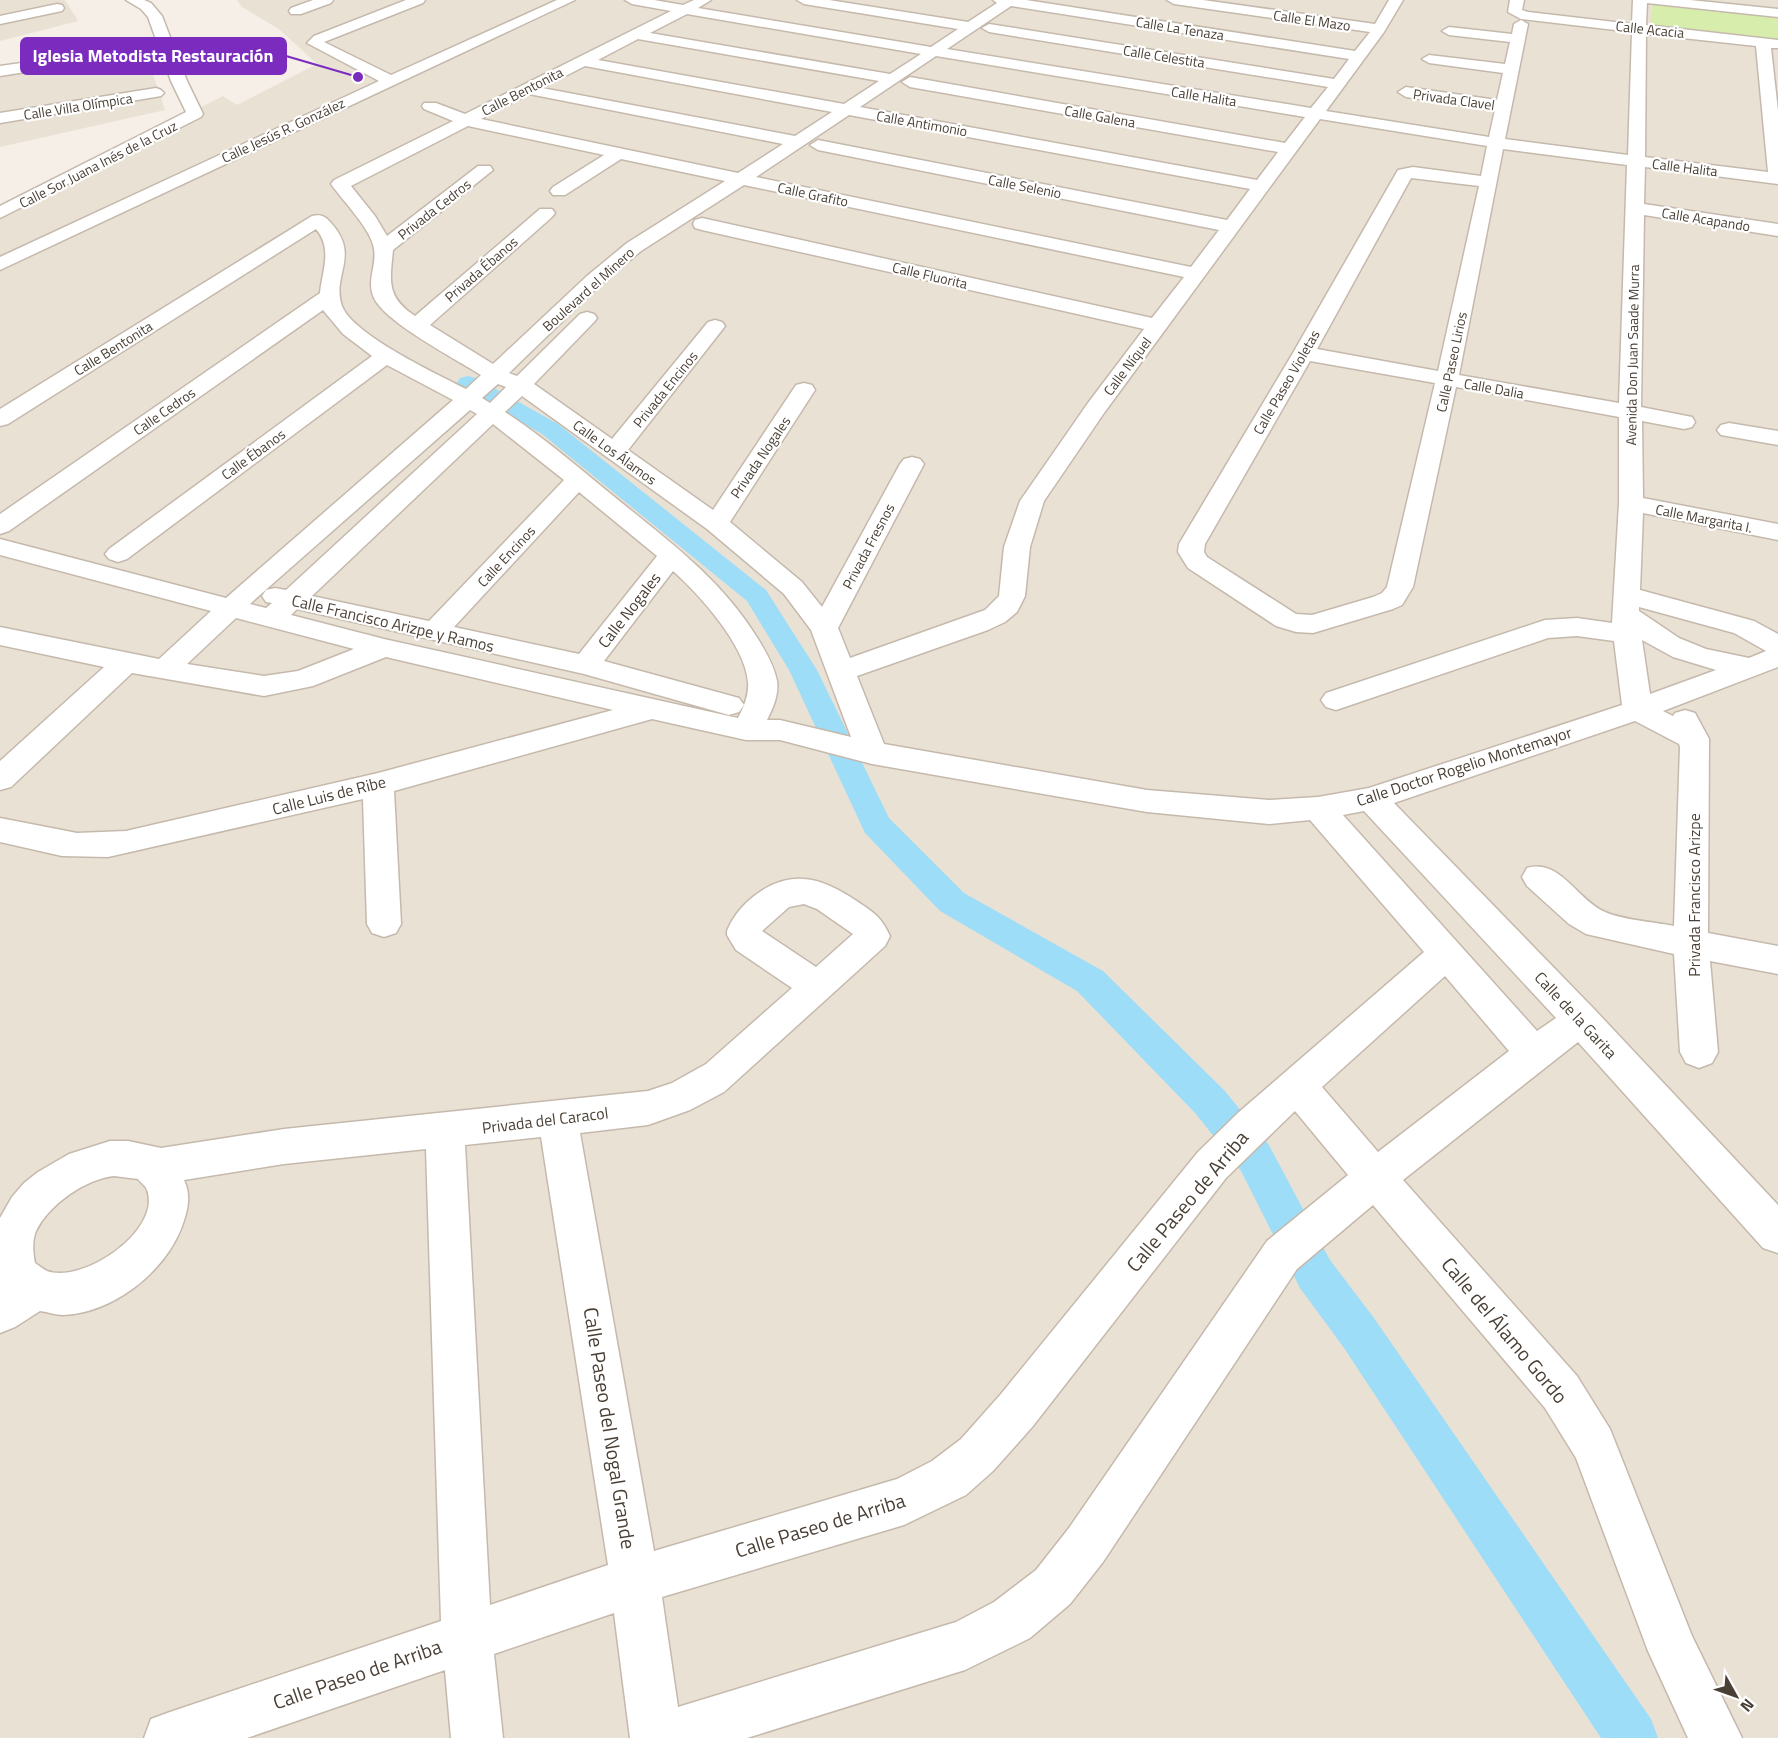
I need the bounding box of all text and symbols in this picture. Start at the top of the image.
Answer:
street label: Calle El Mazo [1272,4,1352,36]
street label: Calle La Tenaza [1134,11,1226,45]
street label: Calle Acacia [1615,15,1685,43]
callout: Iglesia Metodista Restauración [21,38,286,74]
street label: Calle Celestita [1122,39,1206,73]
text: Iglesia Metodista Restauración [33,42,273,69]
street label: Calle Bentonita [477,61,567,121]
street label: Calle Halita [1170,80,1238,112]
street label: Privada Clavel [1412,83,1496,115]
street label: Calle Villa Olímpica [22,87,134,125]
street label: Calle Jesús R. González [218,92,348,168]
street label: Calle Galena [1063,99,1137,133]
street label: Calle Antimonio [875,105,969,141]
street label: Calle Sor Juana Inés de la Cruz [15,115,181,213]
street label: Calle Halita [1651,153,1719,181]
street label: Calle Selenio [987,169,1063,203]
street label: Privada Cedros [393,174,475,244]
street label: Calle Grafito [776,176,850,212]
street label: Calle Acapando [1660,202,1752,236]
street label: Privada Ébanos [440,231,522,307]
street label: Boulevard el Minero [537,242,639,336]
street label: Calle Fluorita [890,256,970,294]
street label: Avenida Don Juan Saade Murra [1620,264,1644,446]
street label: Calle Paseo Lirios [1430,310,1472,414]
street label: Calle Bentonita [70,315,156,381]
street label: Calle Paseo Violetas [1247,326,1325,438]
street label: Calle Níquel [1098,332,1156,400]
street label: Privada Encinos [628,346,702,432]
street label: Calle Dalia [1462,372,1526,404]
street label: Calle Cedros [129,382,199,440]
street label: Privada Nogales [725,412,795,502]
street label: Calle Los Álamos [569,414,661,490]
street label: Calle Ébanos [217,424,289,484]
street label: Calle Margarita I. [1654,498,1754,538]
street label: Privada Fresnos [837,500,899,592]
street label: Calle Encinos [472,521,540,591]
street label: Calle Nogales [592,567,666,653]
street label: Calle Francisco Arizpe y Ramos [289,588,497,658]
street label: Calle Doctor Rogelio Montemayor [1353,720,1575,812]
street label: Calle Luis de Ribe [270,769,388,821]
street label: Privada Francisco Arizpe [1682,813,1706,977]
street label: Calle de la Garita [1529,966,1623,1064]
street label: Privada del Caracol [480,1100,610,1140]
street label: Calle Paseo de Arriba [1118,1123,1256,1279]
street label: Calle del Álamo Gordo [1434,1250,1576,1410]
street label: Calle Paseo del Nogal Grande [576,1305,644,1551]
street label: Calle Paseo de Arriba [731,1484,909,1566]
street label: Calle Paseo de Arriba [268,1631,446,1717]
north arrow [1706,1666,1766,1726]
text: N [1735,1694,1760,1718]

